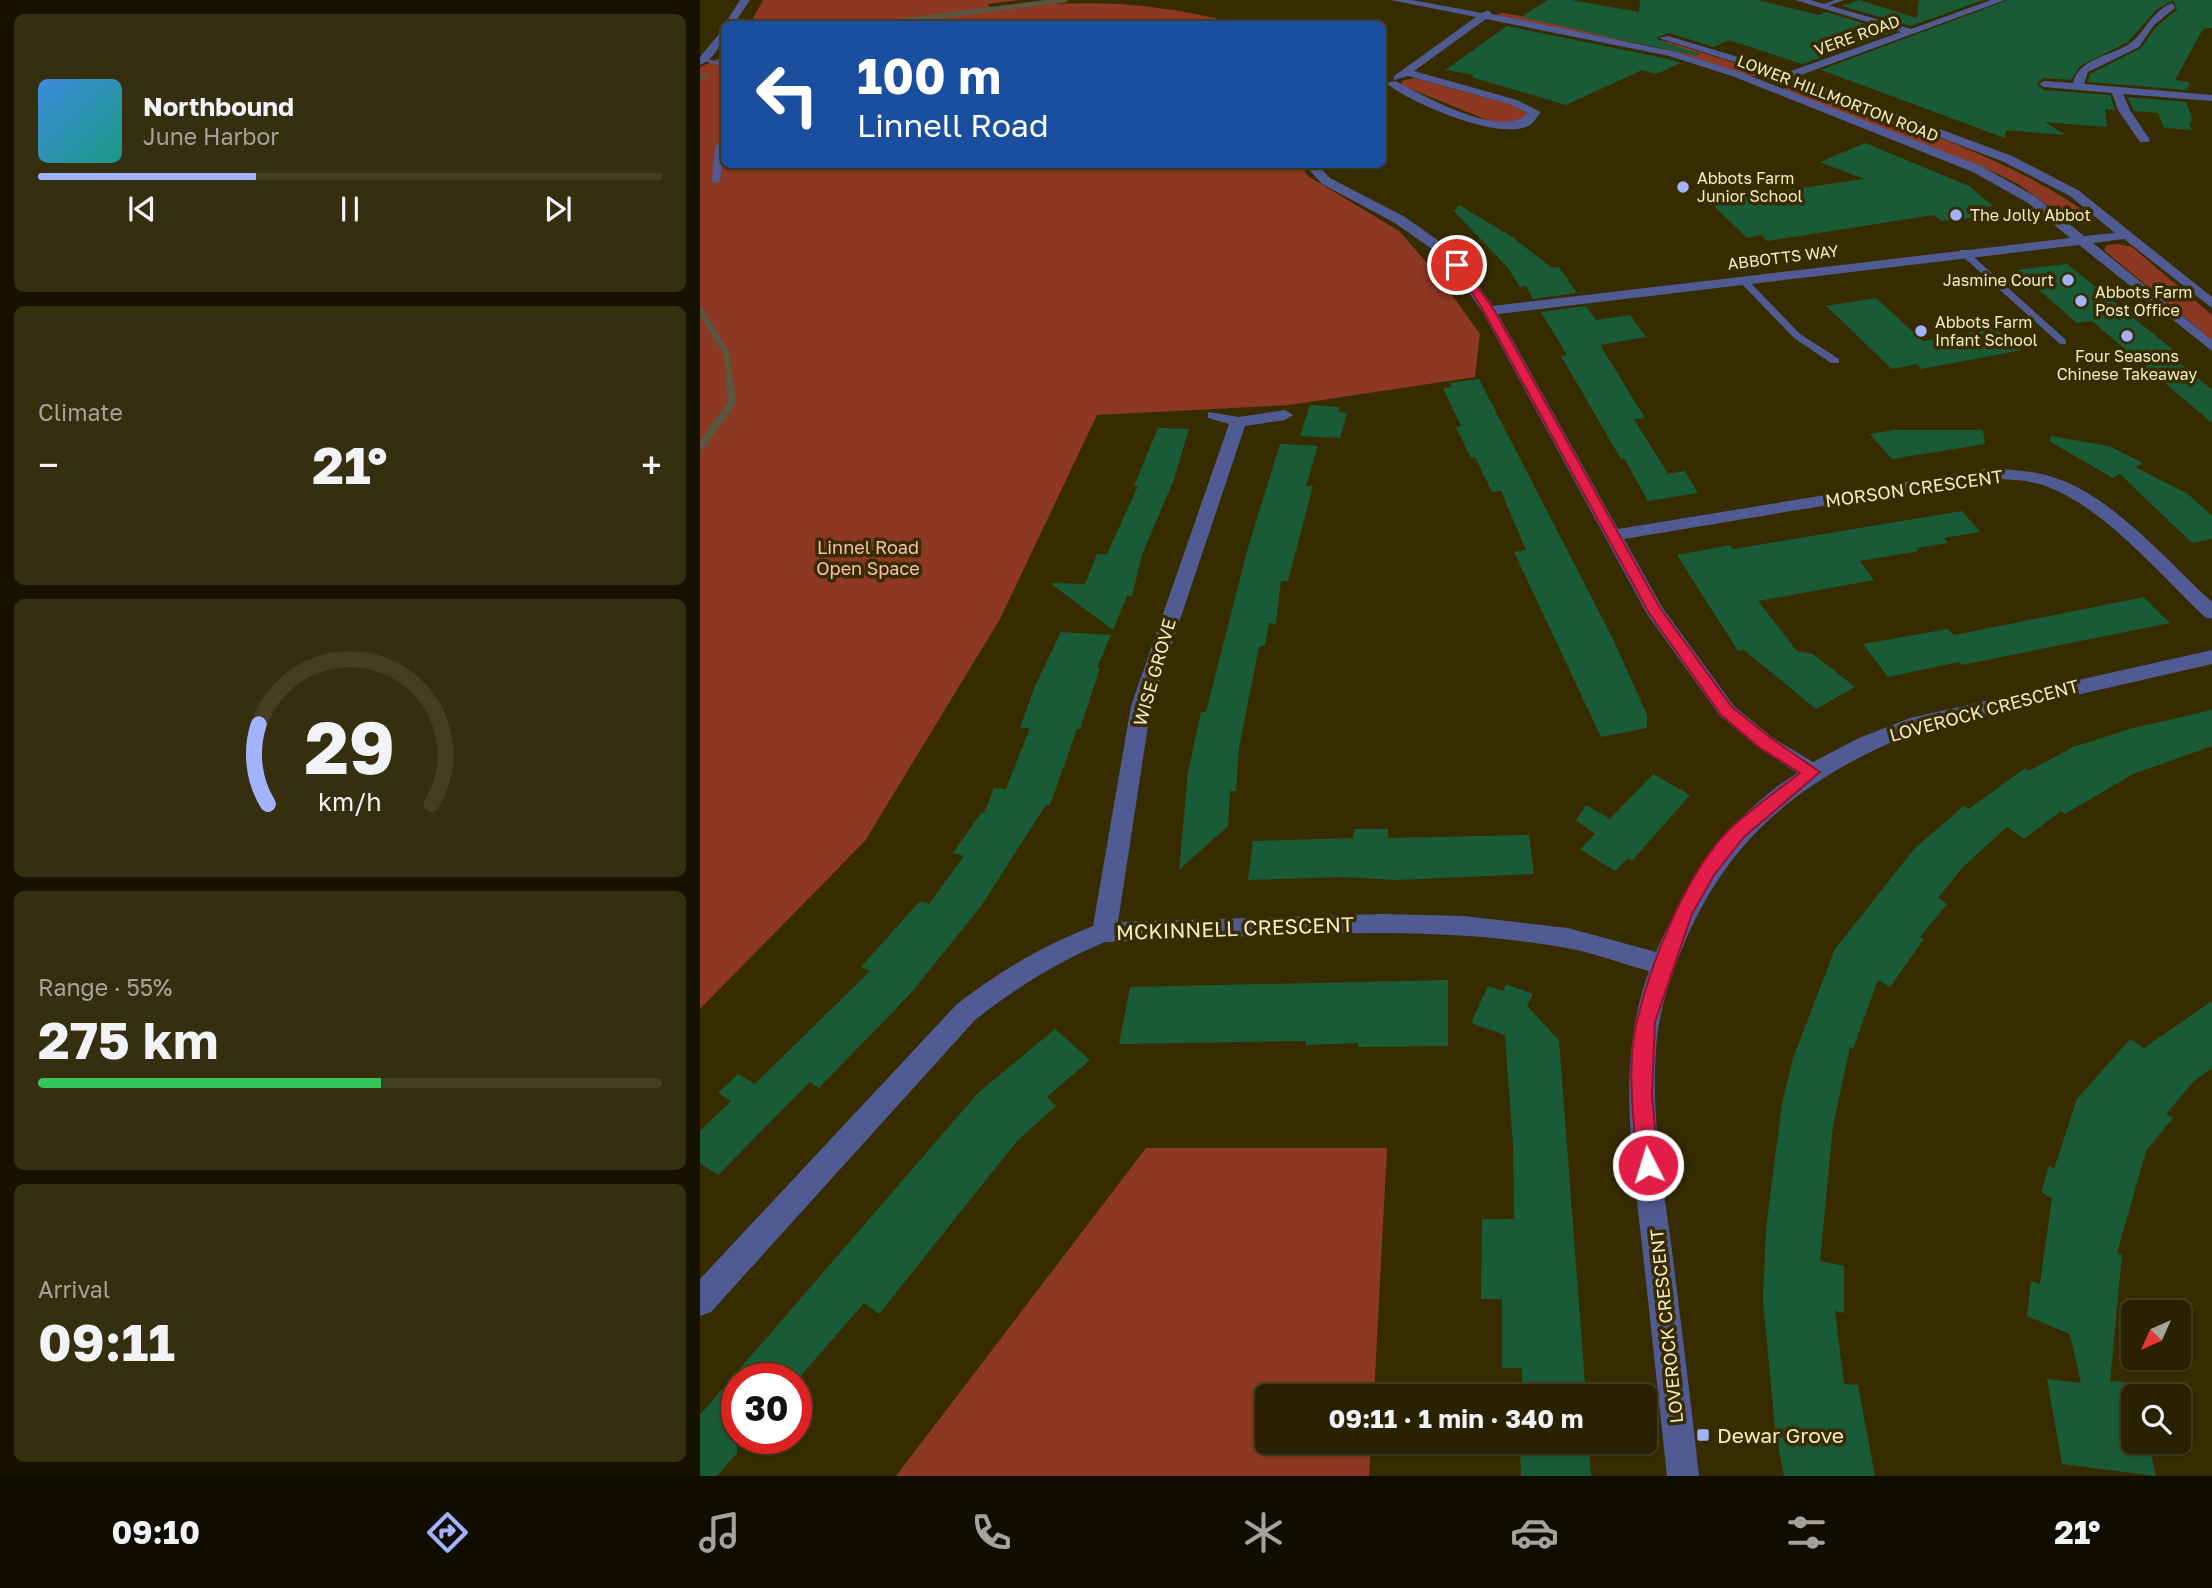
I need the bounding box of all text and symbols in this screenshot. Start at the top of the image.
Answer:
street label: VERE ROAD [1812,10,1902,60]
text: 100 m [857,46,1001,105]
icon: left [742,49,833,140]
street label: LOWER HILLMORTON ROAD [1735,50,1941,146]
text: Northbound [143,91,294,122]
text: Linnell Road [857,106,1049,144]
text: June Harbor [143,122,279,150]
place label: Abbots Farm Junior School [1697,168,1803,206]
marker: Abbots Farm Junior School [1675,179,1691,195]
icon: previous [123,190,161,228]
icon: pause [331,190,369,228]
icon: next [539,190,577,228]
place label: The Jolly Abbot [1970,205,2091,225]
marker: The Jolly Abbot [1948,207,1964,223]
pin [1427,235,1487,295]
street label: ABBOTTS WAY [1726,240,1841,274]
icon: arrive [1438,246,1476,284]
place label: Jasmine Court [1943,270,2054,290]
marker: Jasmine Court [2060,272,2076,288]
place label: Abbots Farm Post Office [2095,282,2193,320]
marker: Abbots Farm Post Office [2073,293,2089,309]
place label: Abbots Farm Infant School [1935,312,2038,350]
marker: Abbots Farm Infant School [1913,323,1929,339]
marker: Four Seasons Chinese Takeaway [2119,328,2135,344]
place label: Four Seasons Chinese Takeaway [2057,346,2197,384]
text: Climate [38,398,123,426]
text: 21° [312,433,388,495]
text: − [38,442,59,487]
text: + [641,442,662,487]
street label: MORSON CRESCENT [1824,465,2004,511]
park label: Linnel Road Open Space [816,536,920,579]
street label: WISE GROVE [1128,616,1180,728]
street label: LOVEROCK CRESCENT [1887,674,2081,746]
text: 29 [305,703,395,790]
text: km/h [318,786,382,817]
street label: MCKINNELL CRESCENT [1116,911,1354,945]
text: Range · 55% [38,973,172,1001]
text: 275 km [38,1008,218,1070]
position arrow [1611,1128,1685,1202]
street label: LOVEROCK CRESCENT [1645,1228,1687,1424]
text: Arrival [38,1275,110,1303]
north arrow [2121,1300,2191,1370]
map controls [2121,1300,2191,1454]
text: 09:11 [38,1310,175,1372]
speed limit sign: 30 [721,1363,812,1454]
button: search [2121,1384,2191,1454]
text: 09:11 · 1 min · 340 m [1329,1403,1583,1434]
place label: Dewar Grove [1717,1422,1844,1448]
marker: Dewar Grove [1695,1427,1711,1443]
icon: directions [423,1508,472,1557]
icon: music [695,1508,744,1557]
icon: phone [967,1508,1016,1557]
icon: climate [1239,1508,1288,1557]
icon: car [1510,1508,1559,1557]
icon: filters [1782,1508,1831,1557]
text: 09:10 [111,1513,200,1551]
text: 21° [2054,1513,2101,1551]

